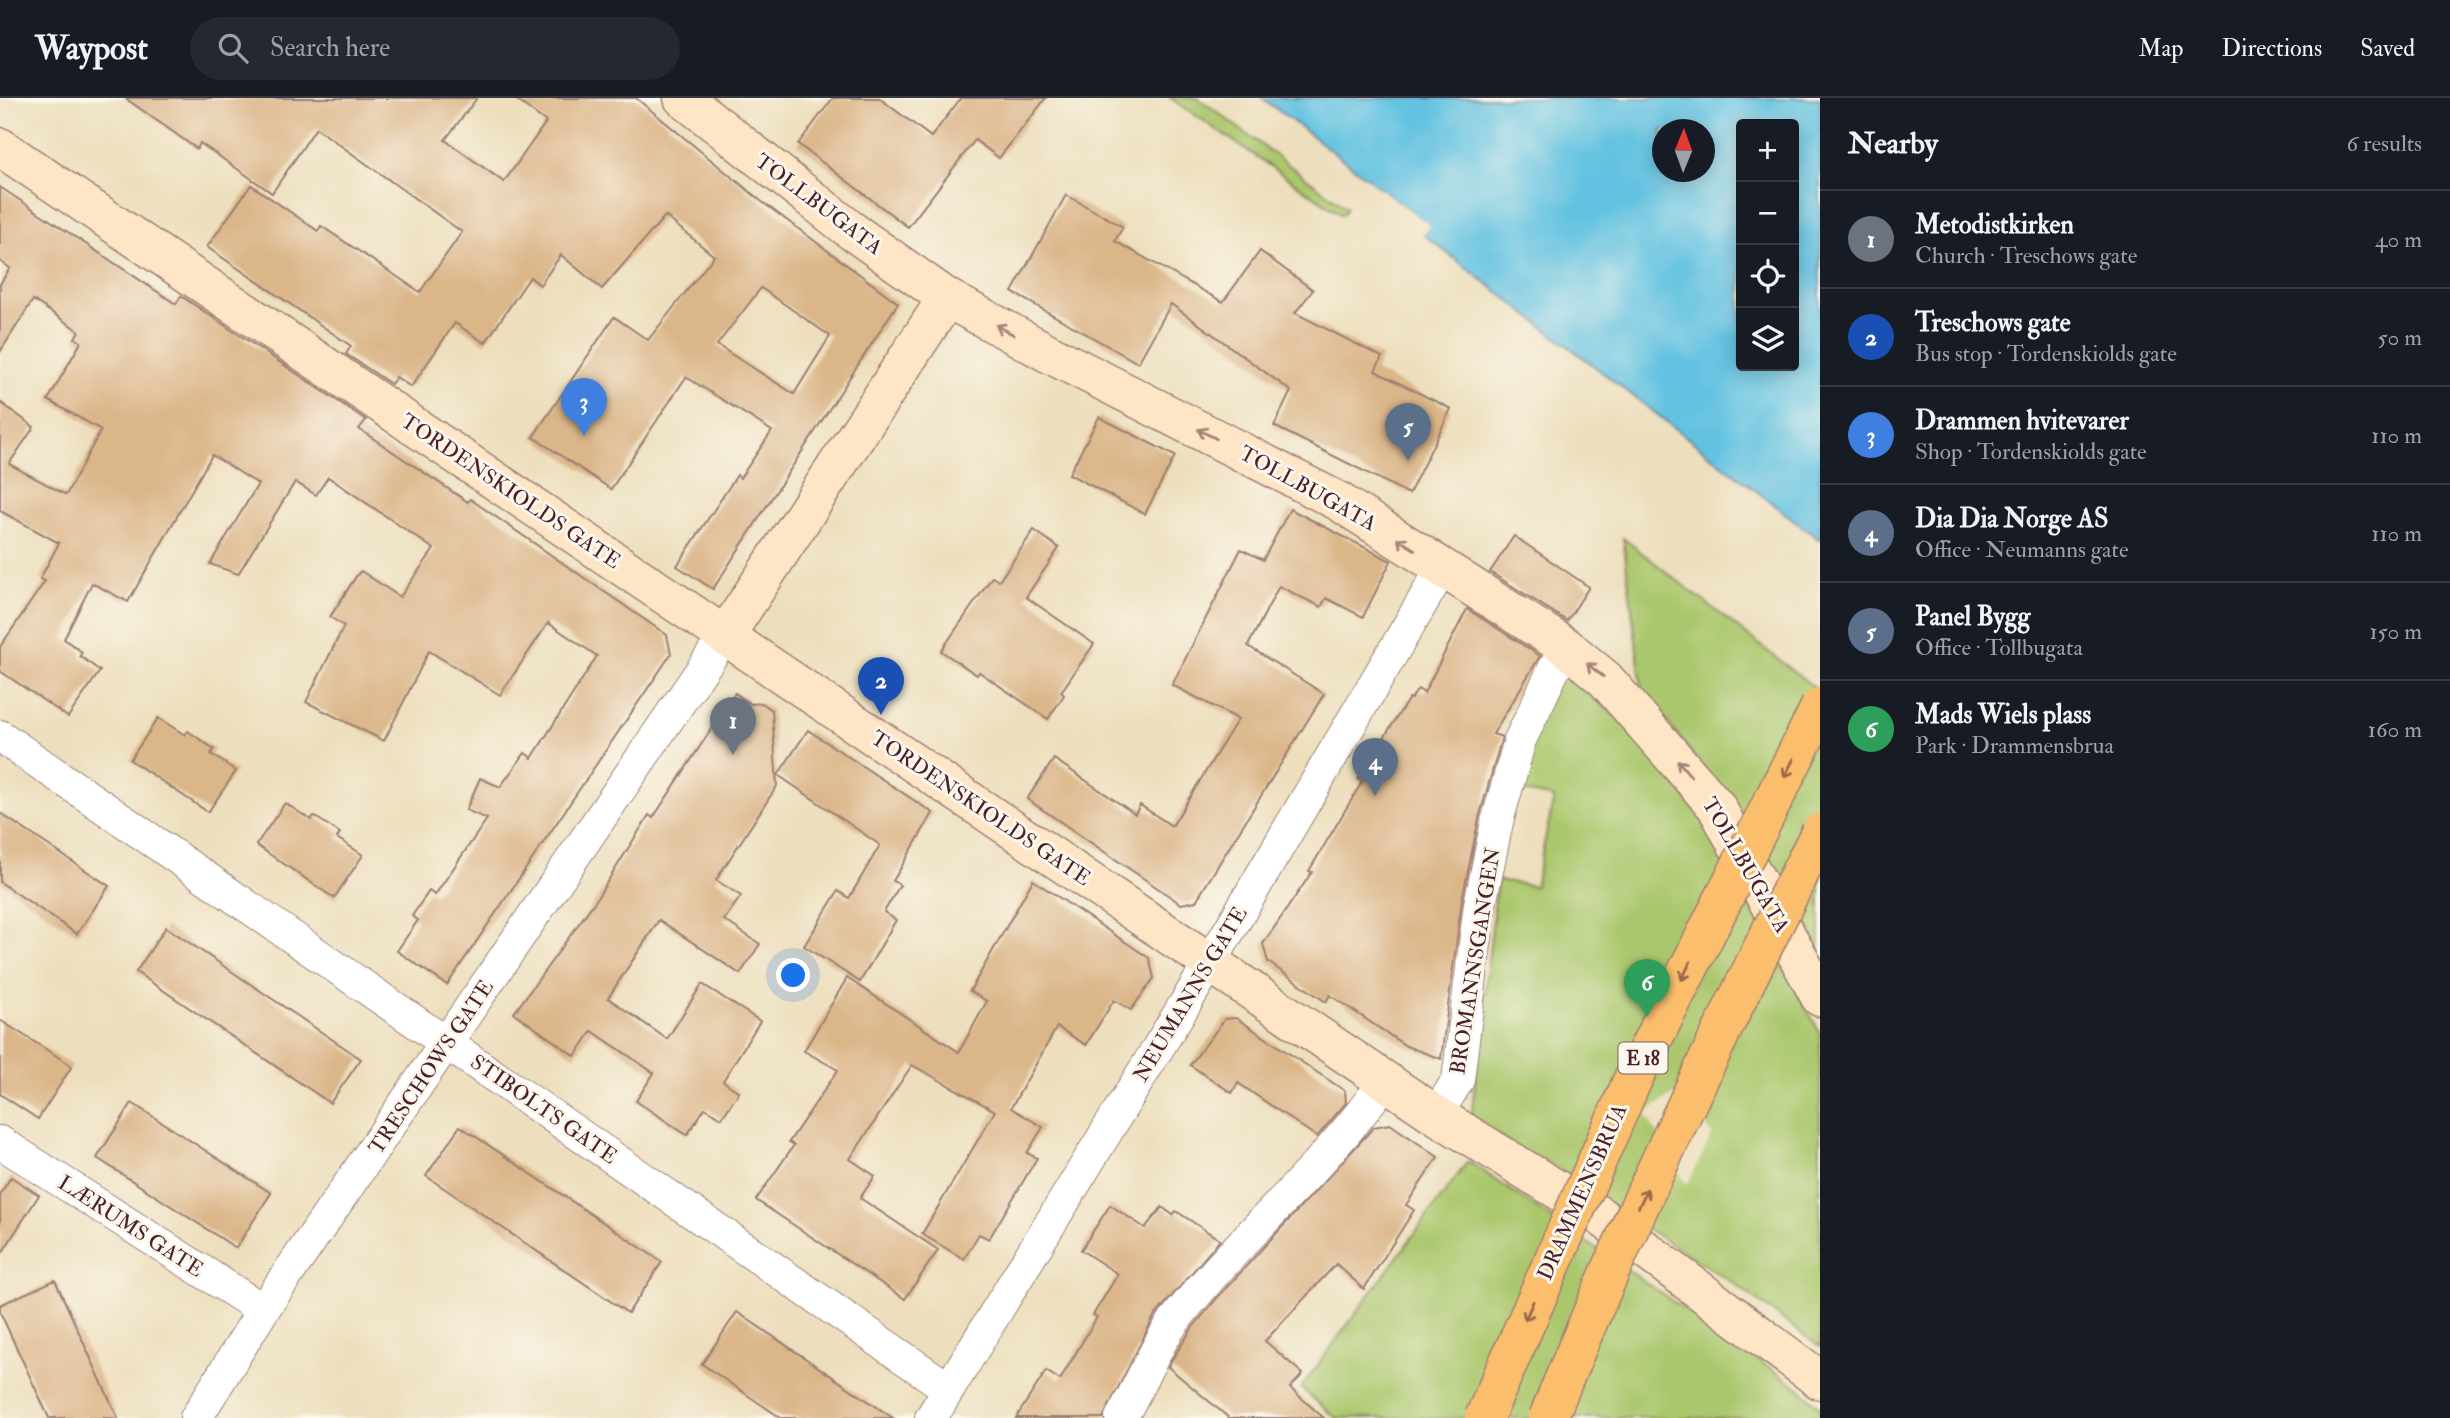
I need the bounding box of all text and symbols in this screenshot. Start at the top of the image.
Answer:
search box [190,17,680,80]
text: Waypost [35,28,148,69]
icon: search [214,29,252,67]
text: Search here [270,32,390,64]
text: Map [2138,33,2183,64]
text: Directions [2221,33,2322,64]
text: Saved [2360,33,2415,64]
north arrow [1652,119,1715,182]
map controls [1736,119,1799,371]
button: + [1736,119,1799,182]
text: Nearby [1848,125,1938,162]
text: 6 results [2347,129,2422,158]
street label: TOLLBUGATA [750,148,888,261]
button: − [1736,182,1799,245]
text: Metodistkirken [1915,209,2074,241]
text: 1 [1867,225,1875,254]
text: 40 m [2375,225,2422,254]
text: Church · Treschows gate [1915,241,2137,270]
button: locate [1736,245,1799,308]
text: Treschows gate [1915,307,2071,339]
button: layers [1736,308,1799,371]
one-way arrow [995,323,1016,336]
text: 2 [1865,323,1877,352]
text: 50 m [2378,323,2422,352]
text: Bus stop · Tordenskiolds gate [1915,339,2177,368]
pin: 3 [561,378,607,436]
pin: 5 [1385,403,1431,461]
text: Drammen hvitevarer [1915,405,2129,437]
street label: TORDENSKIOLDS GATE [396,408,626,575]
text: 3 [1867,421,1875,450]
text: 110 m [2371,421,2422,450]
one-way arrow [1197,427,1218,441]
text: Shop · Tordenskiolds gate [1915,437,2147,466]
street label: TOLLBUGATA [1234,440,1381,537]
text: Dia Dia Norge AS [1915,503,2108,535]
text: 4 [1865,519,1877,548]
text: 110 m [2371,519,2422,548]
text: Office · Neumanns gate [1915,535,2129,564]
one-way arrow [1397,536,1417,550]
text: Panel Bygg [1915,601,2030,633]
text: 5 [1866,617,1876,646]
text: 150 m [2369,617,2422,646]
text: Office · Tollbugata [1915,633,2083,662]
pin: 2 [858,657,904,715]
one-way arrow [1587,663,1605,678]
pin: 1 [710,697,756,755]
text: Mads Wiels plass [1915,699,2091,731]
text: 6 [1865,715,1877,744]
text: 160 m [2368,715,2422,744]
street label: TORDENSKIOLDS GATE [866,725,1096,892]
text: Park · Drammensbrua [1915,731,2114,760]
pin: 4 [1352,738,1398,796]
one-way arrow [1782,757,1795,778]
one-way arrow [1676,760,1691,778]
street label: TOLLBUGATA [1696,792,1795,938]
street label: BROMANNSGANGEN [1444,846,1507,1076]
street label: NEUMANNS GATE [1127,902,1253,1087]
your location [776,958,810,992]
pin: 6 [1624,959,1670,1017]
one-way arrow [1679,960,1693,981]
street label: TRESCHOWS GATE [363,975,500,1160]
road number: E 18 [1618,1042,1668,1074]
street label: STIBOLTS GATE [465,1049,622,1170]
street label: DRAMMENSBRUA [1531,1100,1633,1284]
street label: LÆRUMS GATE [53,1169,208,1283]
one-way arrow [1637,1188,1651,1209]
one-way arrow [1522,1299,1535,1321]

